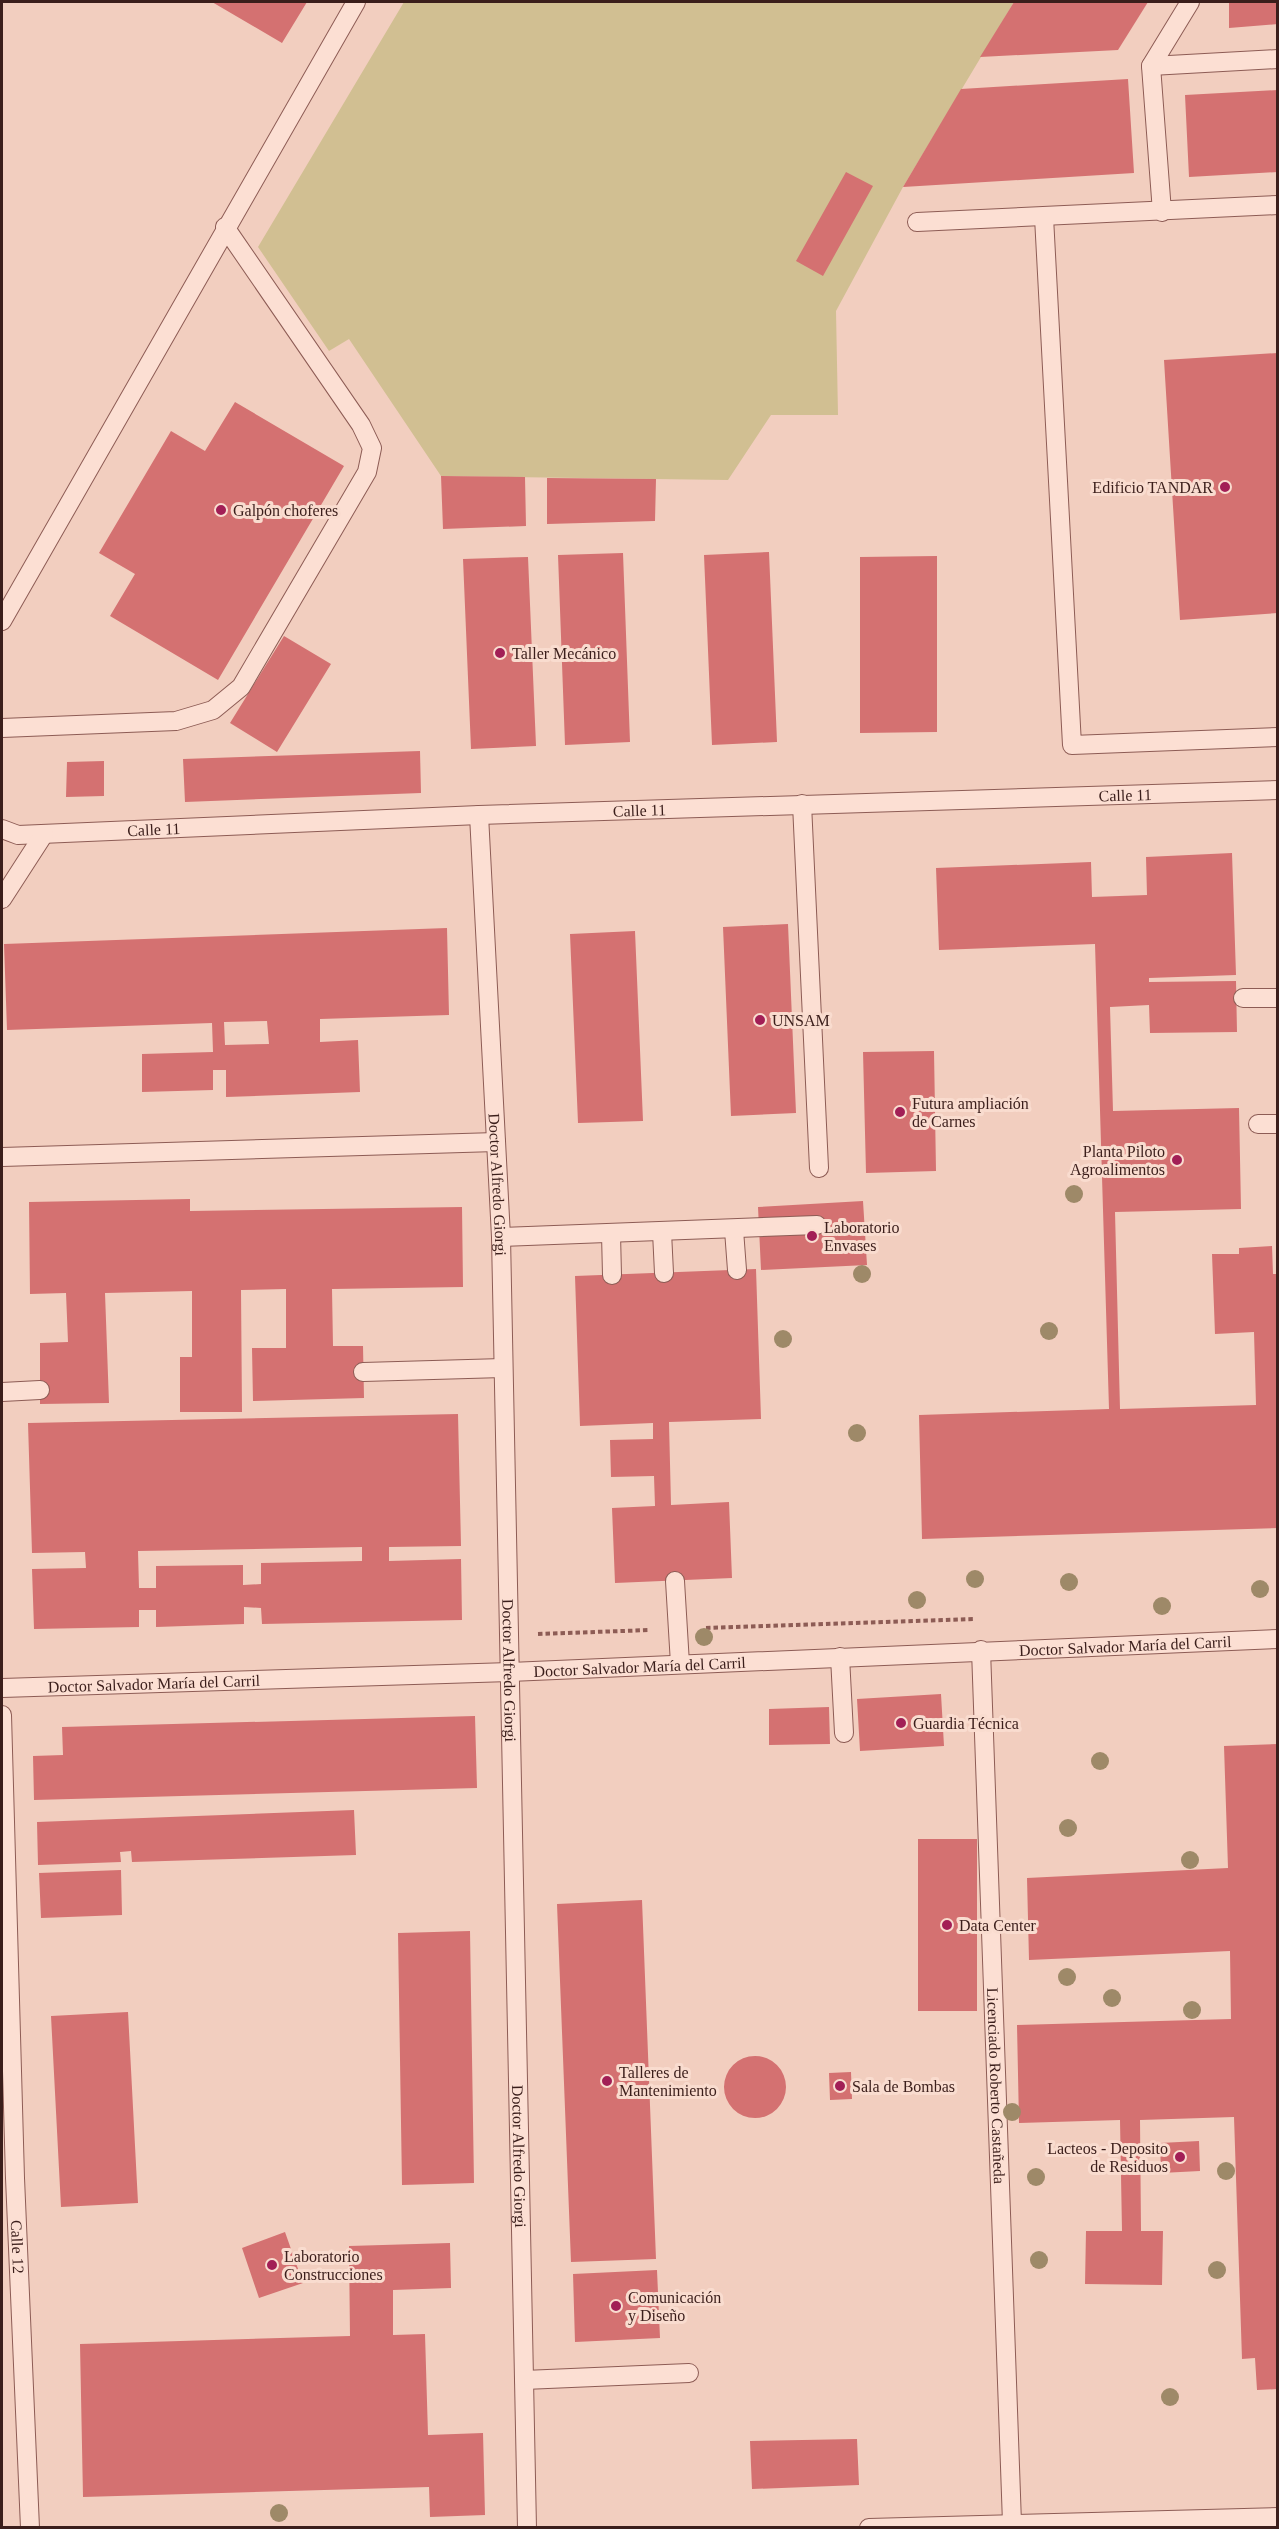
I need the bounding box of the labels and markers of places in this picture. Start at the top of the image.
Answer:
place label: Edificio TANDAR [1092,479,1213,496]
marker: Edificio TANDAR [1218,480,1232,494]
place label: Galpón choferes [233,502,338,520]
marker: Galpón choferes [214,503,228,517]
place label: Taller Mecánico [512,645,616,662]
marker: Taller Mecánico [493,646,507,660]
place label: UNSAM [772,1012,830,1029]
marker: UNSAM [753,1013,767,1027]
place label: Futura ampliación de Carnes [912,1095,1029,1130]
marker: Futura ampliación de Carnes [893,1105,907,1119]
place label: Planta Piloto Agroalimentos [1070,1143,1165,1179]
marker: Planta Piloto Agroalimentos [1170,1153,1184,1167]
place label: Laboratorio Envases [824,1219,900,1254]
marker: Laboratorio Envases [805,1229,819,1243]
place label: Guardia Técnica [913,1715,1019,1732]
marker: Guardia Técnica [894,1716,908,1730]
place label: Data Center [959,1917,1037,1934]
marker: Data Center [940,1918,954,1932]
place label: Talleres de Mantenimiento [619,2064,717,2099]
marker: Talleres de Mantenimiento [600,2074,614,2088]
place label: Sala de Bombas [852,2078,955,2095]
marker: Sala de Bombas [833,2079,847,2093]
place label: Lacteos - Deposito de Residuos [1047,2140,1168,2175]
marker: Lacteos - Deposito de Residuos [1173,2150,1187,2164]
place label: Laboratorio Construcciones [284,2248,383,2283]
marker: Laboratorio Construcciones [265,2258,279,2272]
place label: Comunicación y Diseño [628,2289,721,2325]
marker: Comunicación y Diseño [609,2299,623,2313]

